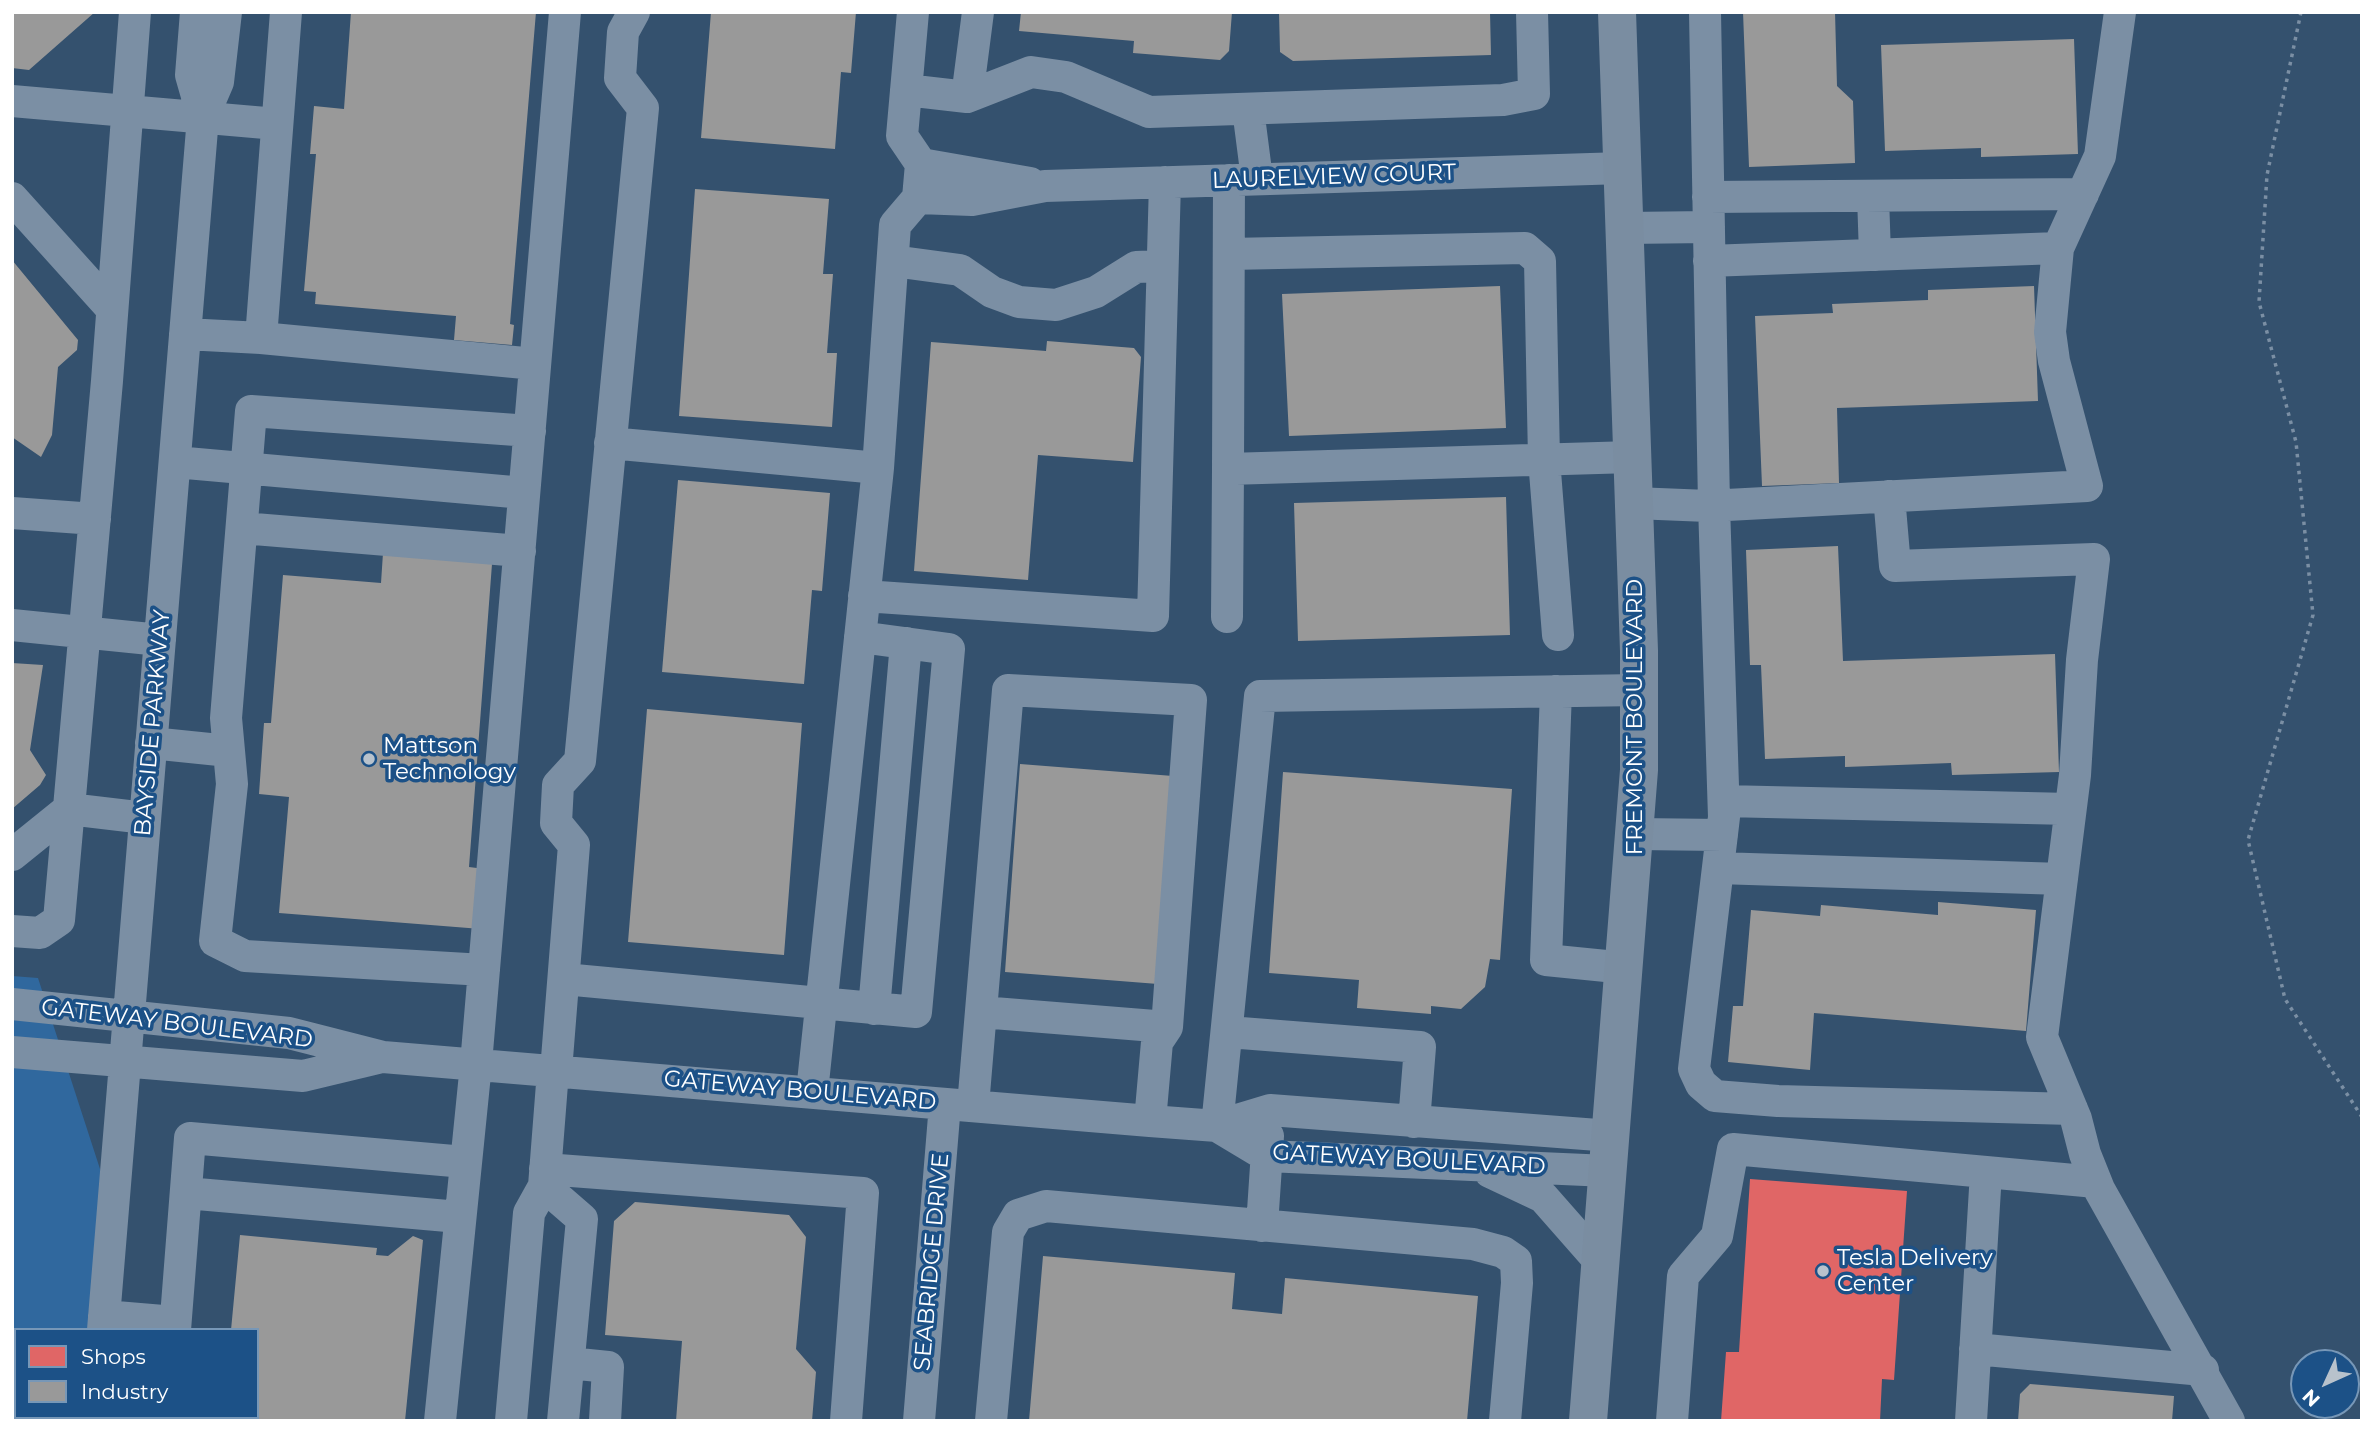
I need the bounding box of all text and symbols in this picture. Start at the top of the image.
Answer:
street label: LAURELVIEW COURT [1211,159,1457,195]
street label: FREMONT BOULEVARD [1621,579,1649,855]
street label: BAYSIDE PARKWAY [129,609,177,837]
place label: Mattson Technology [383,732,516,786]
marker: Mattson Technology [361,751,377,767]
street label: GATEWAY BOULEVARD [40,994,314,1054]
street label: GATEWAY BOULEVARD [663,1065,937,1117]
street label: GATEWAY BOULEVARD [1272,1139,1546,1181]
street label: SEABRIDGE DRIVE [909,1152,955,1372]
place label: Tesla Delivery Center [1837,1244,1993,1298]
marker: Tesla Delivery Center [1815,1263,1831,1279]
legend [14,1328,259,1419]
text: Shops [81,1344,146,1369]
north arrow [2290,1349,2360,1419]
text: Industry [81,1379,168,1404]
text: N [2298,1384,2325,1411]

